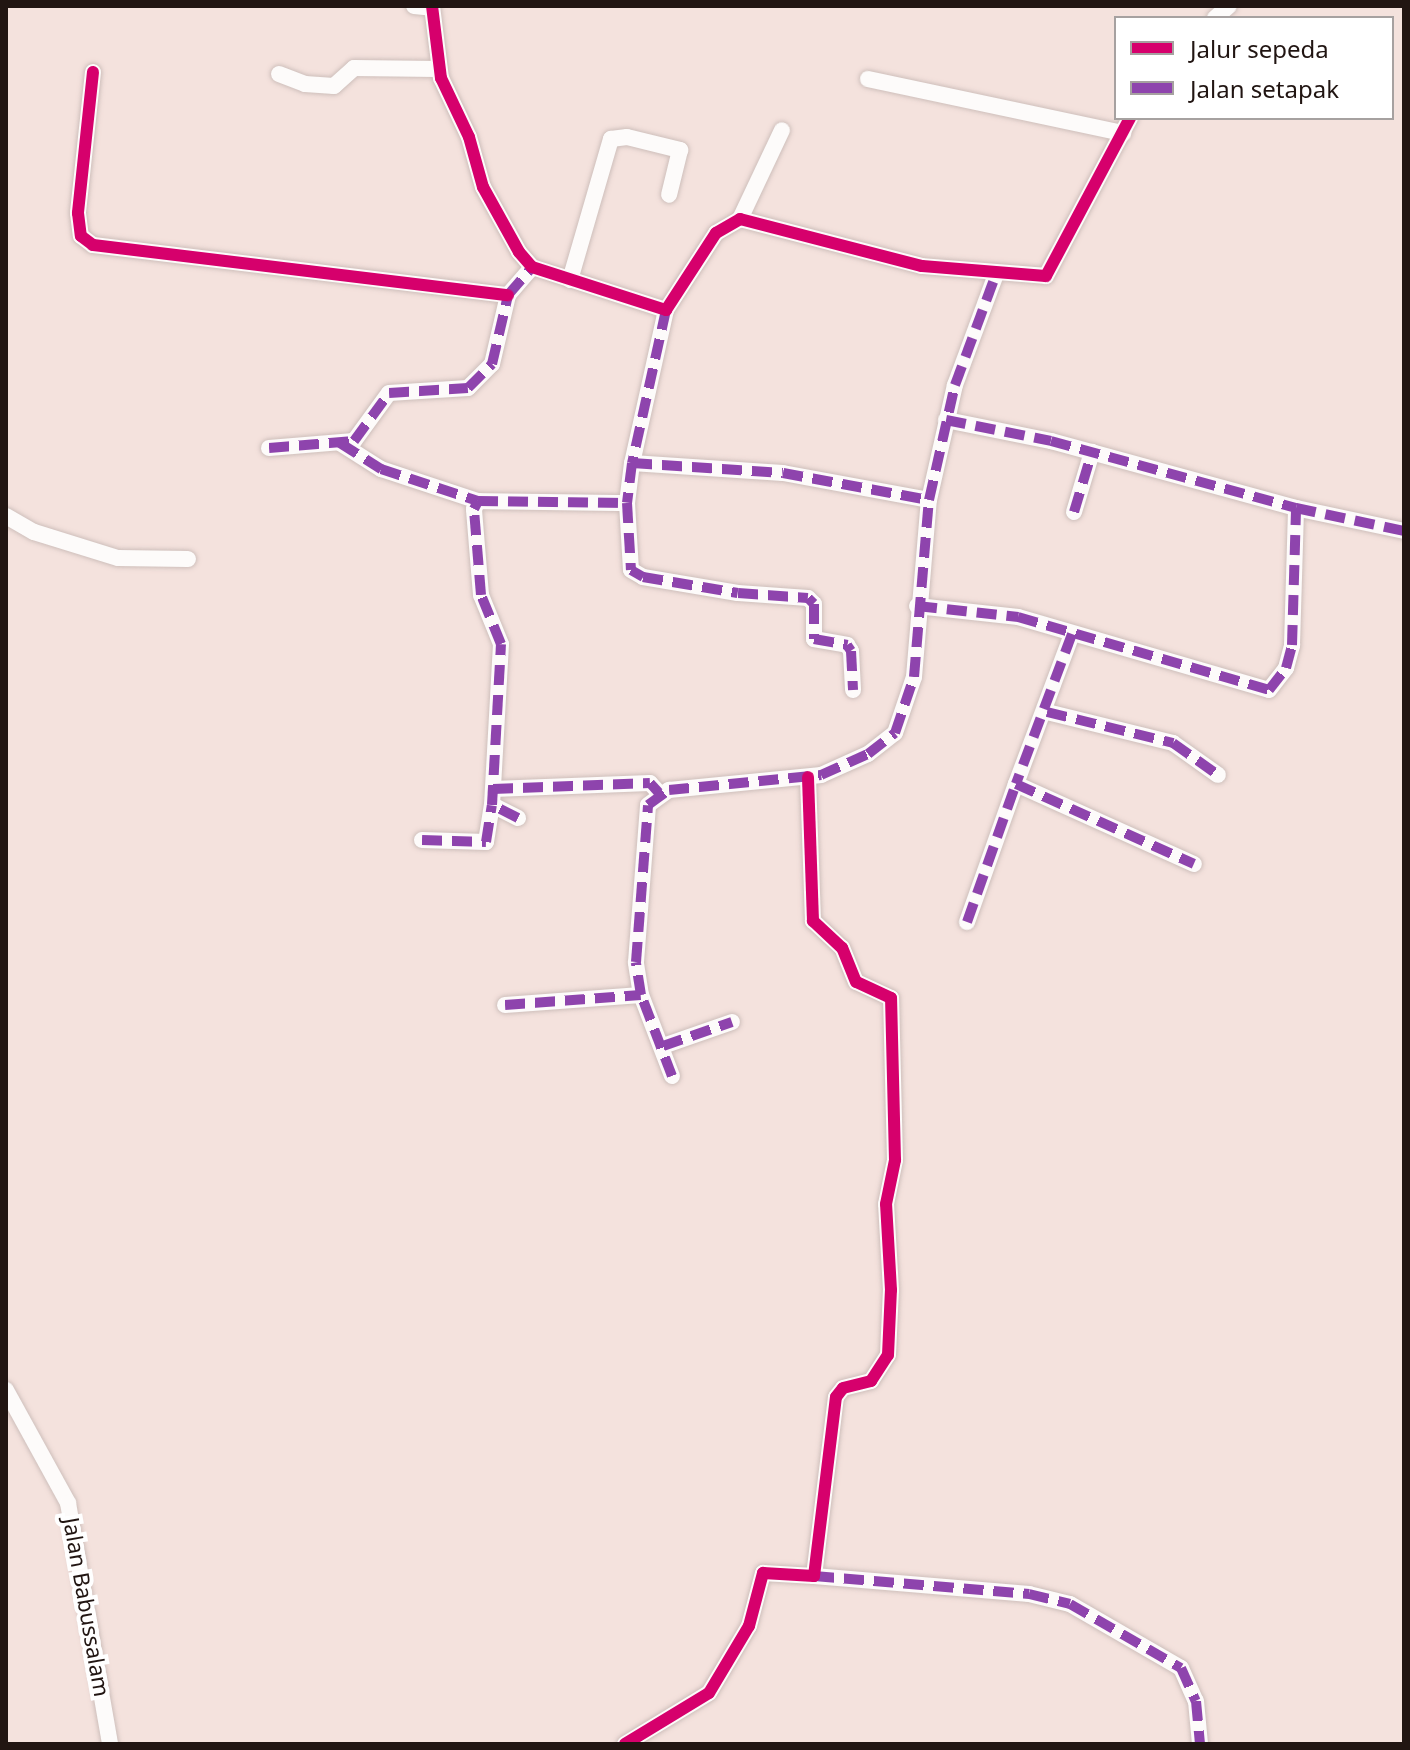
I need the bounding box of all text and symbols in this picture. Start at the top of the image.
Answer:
legend [1114,16,1394,120]
text: Jalur sepeda [1190,32,1329,65]
text: Jalan setapak [1190,72,1339,105]
street label: Jalan Babussalam [58,1515,116,1699]

